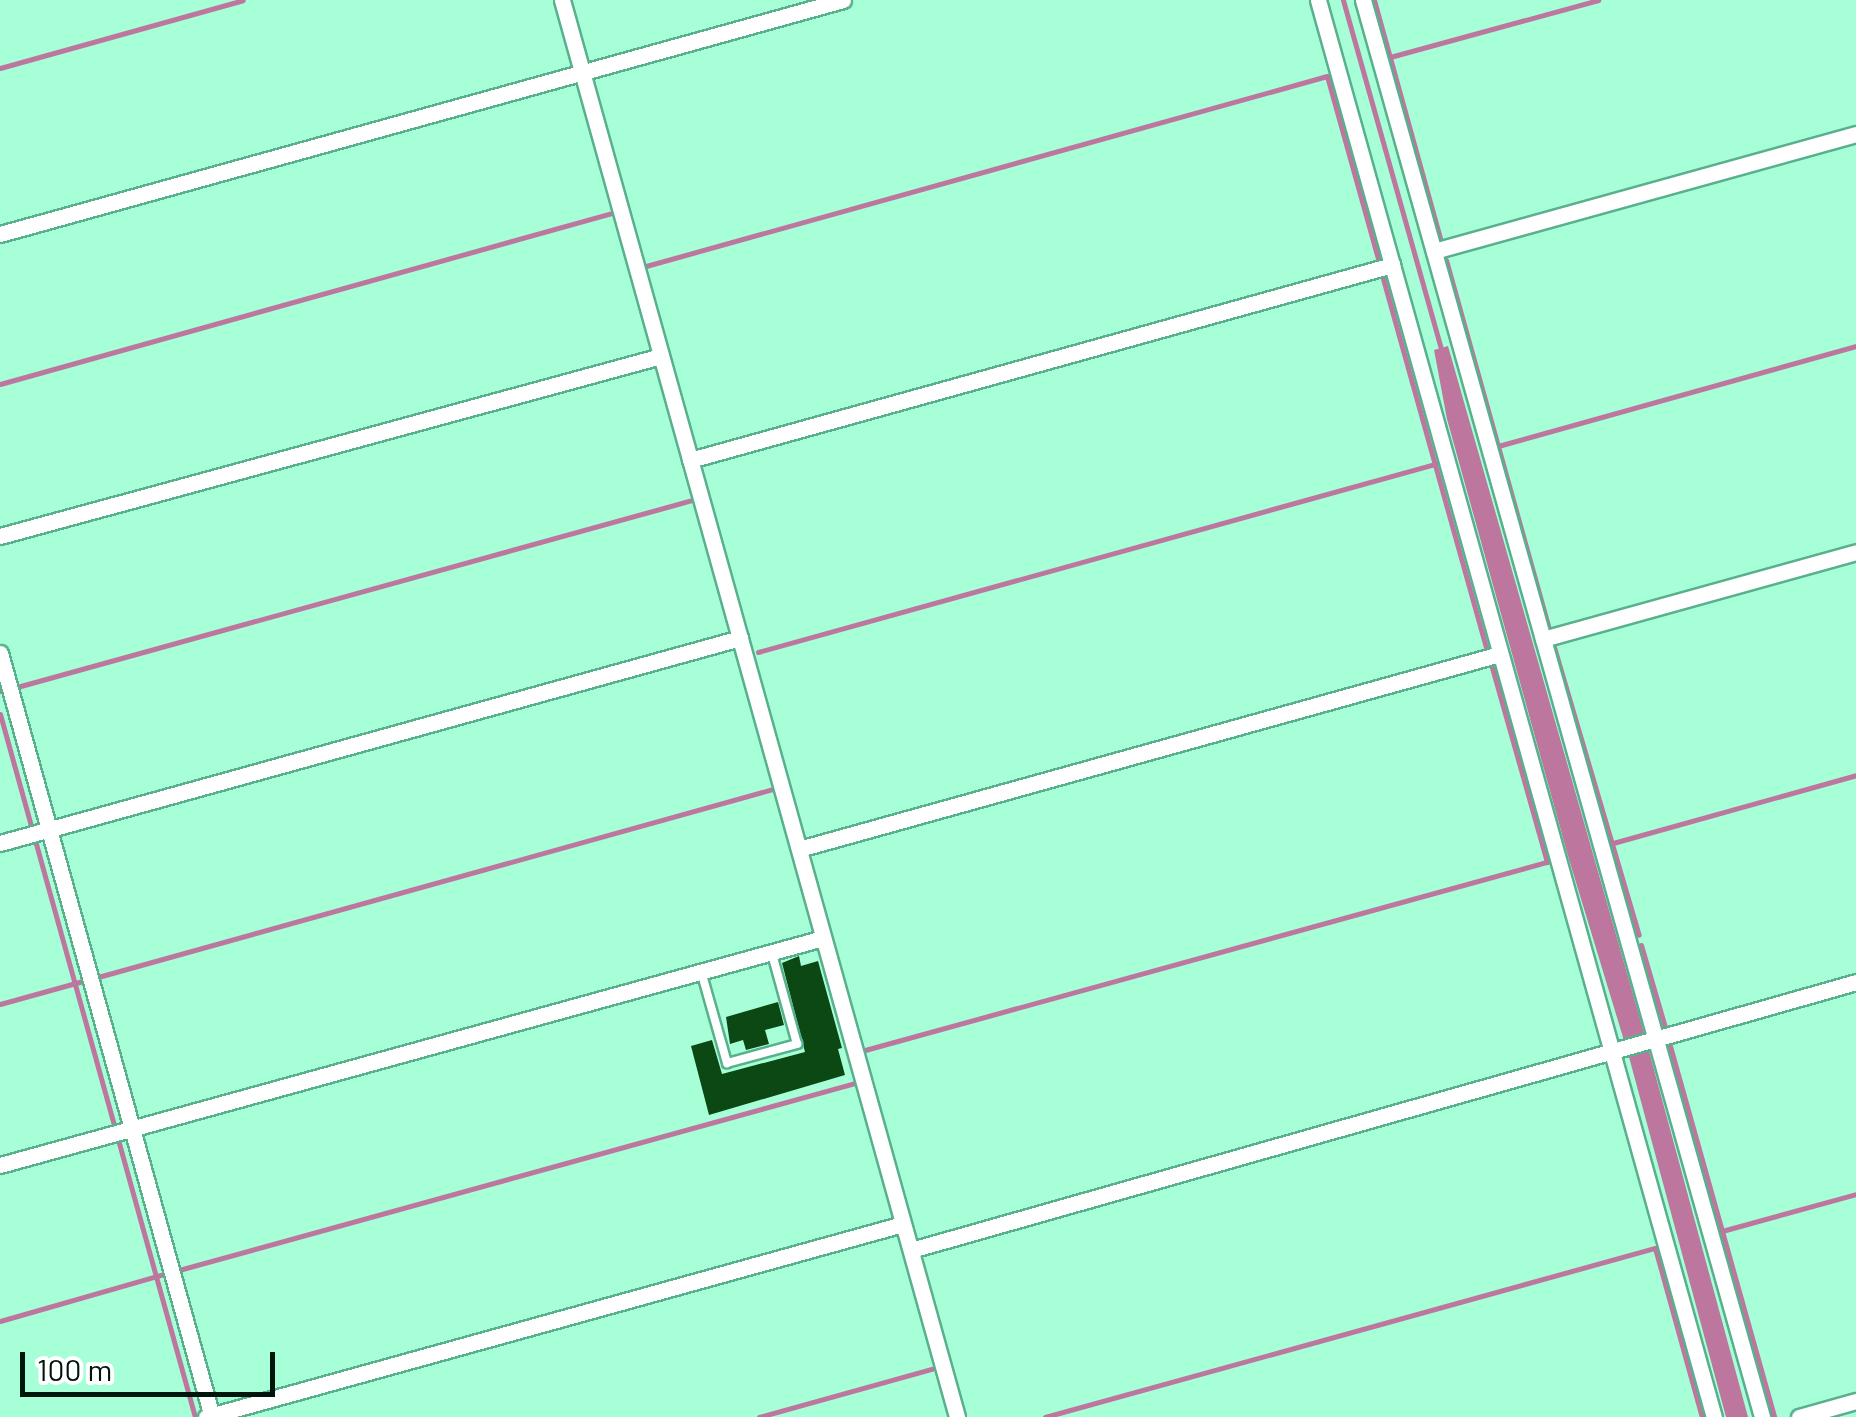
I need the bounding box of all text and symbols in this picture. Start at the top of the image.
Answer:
scale bar [25,1332,280,1394]
text: 100 m [37,1351,112,1387]

